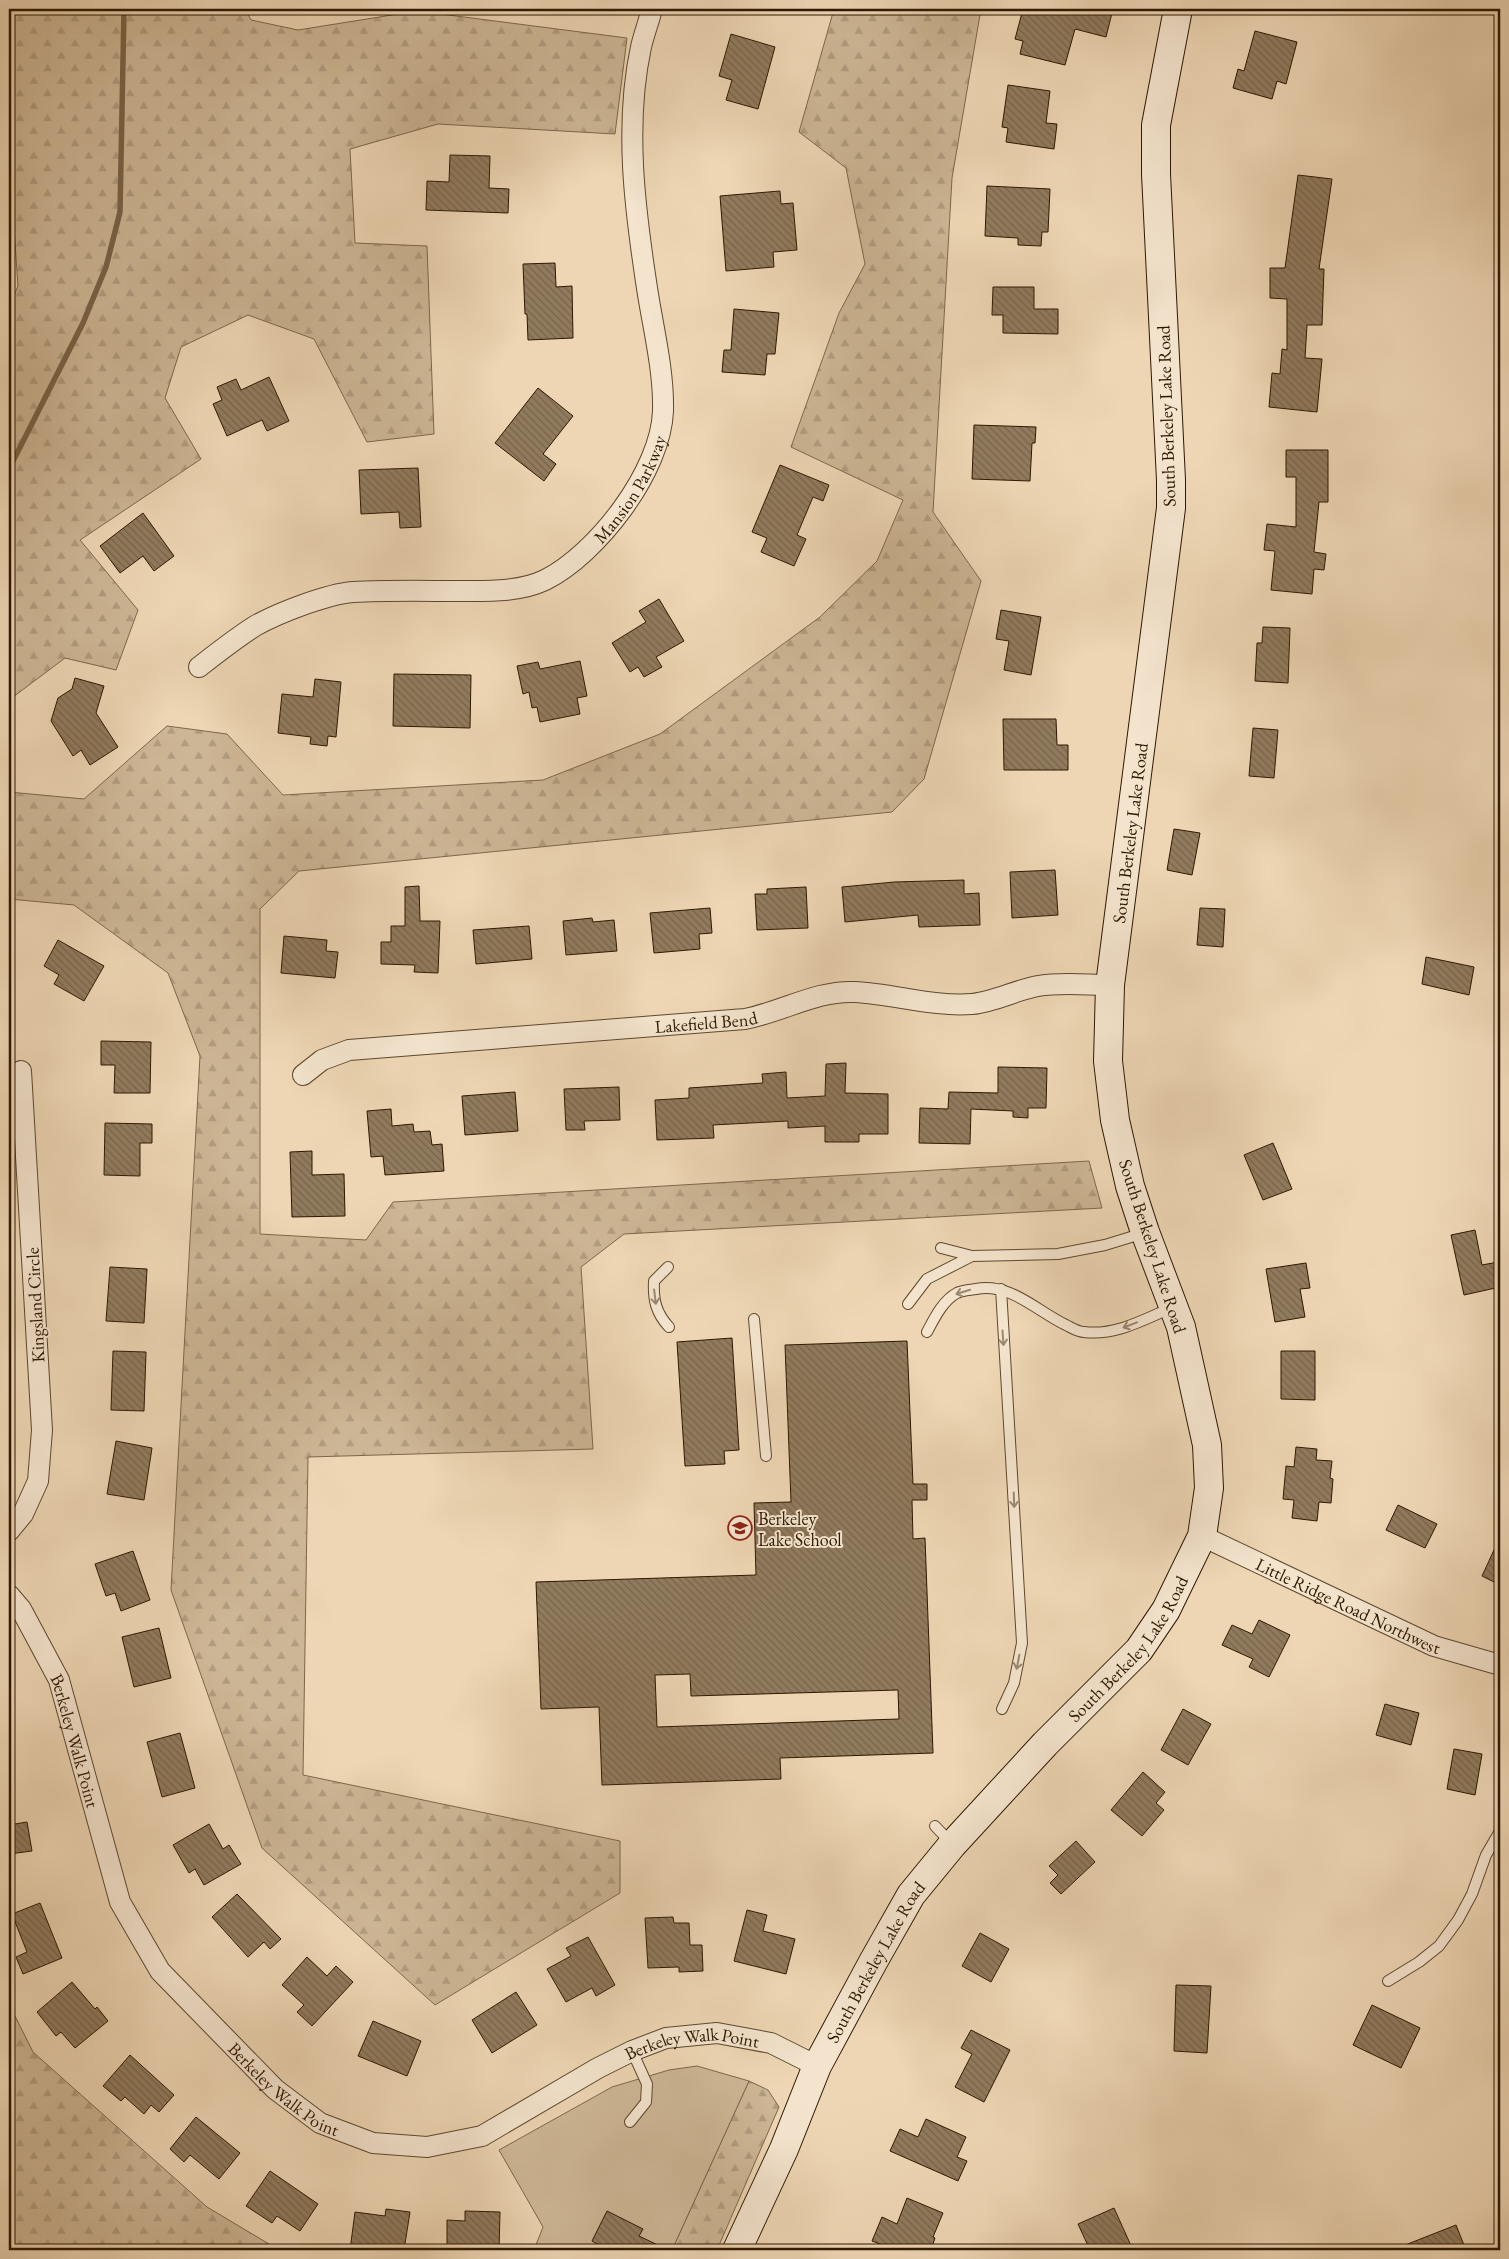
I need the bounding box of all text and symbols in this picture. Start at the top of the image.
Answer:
street label: South Berkeley Lake Road [1151,324,1181,507]
street label: Mansion Parkway [588,432,670,548]
street label: South Berkeley Lake Road [1106,741,1152,925]
street label: Lakefield Bend [654,1005,760,1038]
street label: South Berkeley Lake Road [1114,1156,1192,1337]
street label: Kingsland Circle [20,1247,50,1363]
one-way arrow [650,1288,660,1304]
one-way arrow [955,1288,971,1298]
one-way arrow [1122,1321,1138,1330]
one-way arrow [998,1330,1008,1346]
one-way arrow [1010,1492,1019,1508]
place label: Berkeley Lake School [758,1507,842,1551]
school or university icon: Berkeley Lake School [727,1515,753,1541]
street label: Little Ridge Road Northwest [1252,1552,1443,1659]
street label: South Berkeley Lake Road [1063,1571,1193,1726]
one-way arrow [1013,1654,1023,1670]
street label: Berkeley Walk Point [46,1669,105,1811]
street label: South Berkeley Lake Road [820,1875,930,2046]
street label: Berkeley Walk Point [620,2021,761,2065]
street label: Berkeley Walk Point [224,2037,343,2141]

